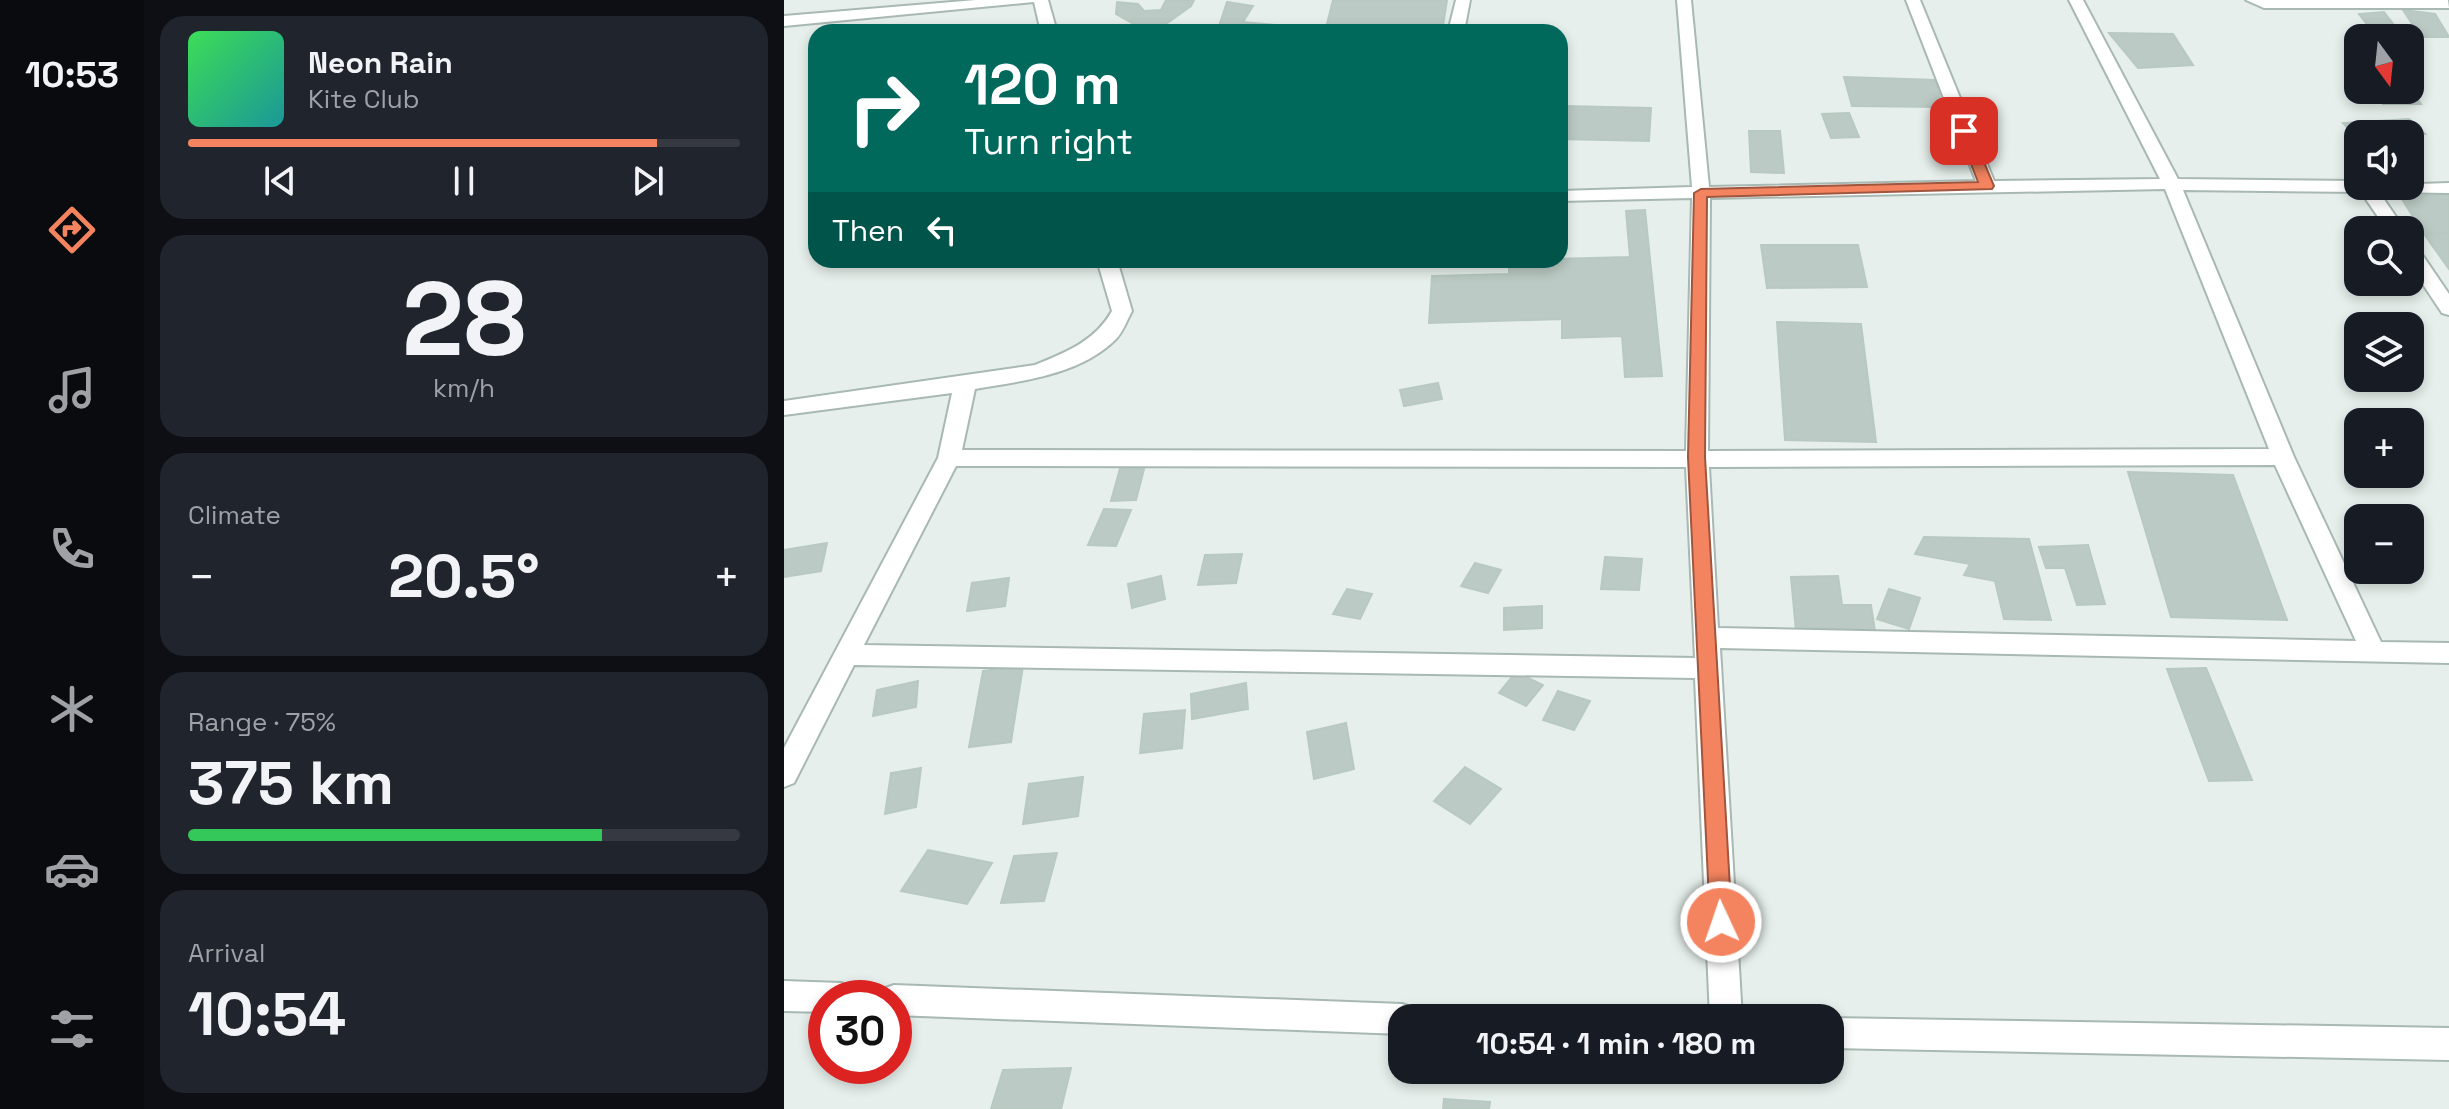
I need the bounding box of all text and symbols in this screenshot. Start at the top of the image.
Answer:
north arrow [2344,24,2424,104]
map controls [2344,24,2424,584]
text: Neon Rain [308,43,453,82]
text: 120 m [964,49,1121,120]
text: 10:53 [25,52,119,98]
icon: right [832,56,936,160]
text: Kite Club [308,82,420,116]
pin [1930,97,1998,165]
icon: arrive [1942,109,1986,153]
text: Turn right [964,119,1133,165]
button: sound [2344,120,2424,200]
icon: previous [258,159,302,203]
icon: pause [442,159,486,203]
icon: next [626,159,670,203]
icon: directions [44,202,100,258]
icon: left [920,208,964,252]
text: Then [832,211,904,250]
button: search [2344,216,2424,296]
text: 28 [402,253,526,385]
button: layers [2344,312,2424,392]
icon: music [44,362,100,418]
text: km/h [433,371,495,405]
button: + [2344,408,2424,488]
text: Climate [188,498,281,532]
button: − [2344,504,2424,584]
icon: phone [44,521,100,577]
text: 20.5° [388,538,540,615]
text: − [188,549,215,605]
text: + [713,549,740,605]
icon: climate [44,681,100,737]
text: Range · 75% [188,705,336,739]
text: 375 km [188,745,394,822]
icon: car [44,841,100,897]
position arrow [1679,880,1763,964]
text: Arrival [188,936,265,970]
text: 10:54 [188,976,346,1053]
speed limit sign: 30 [808,980,912,1084]
icon: filters [44,1001,100,1057]
text: 10:54 · 1 min · 180 m [1476,1024,1756,1063]

